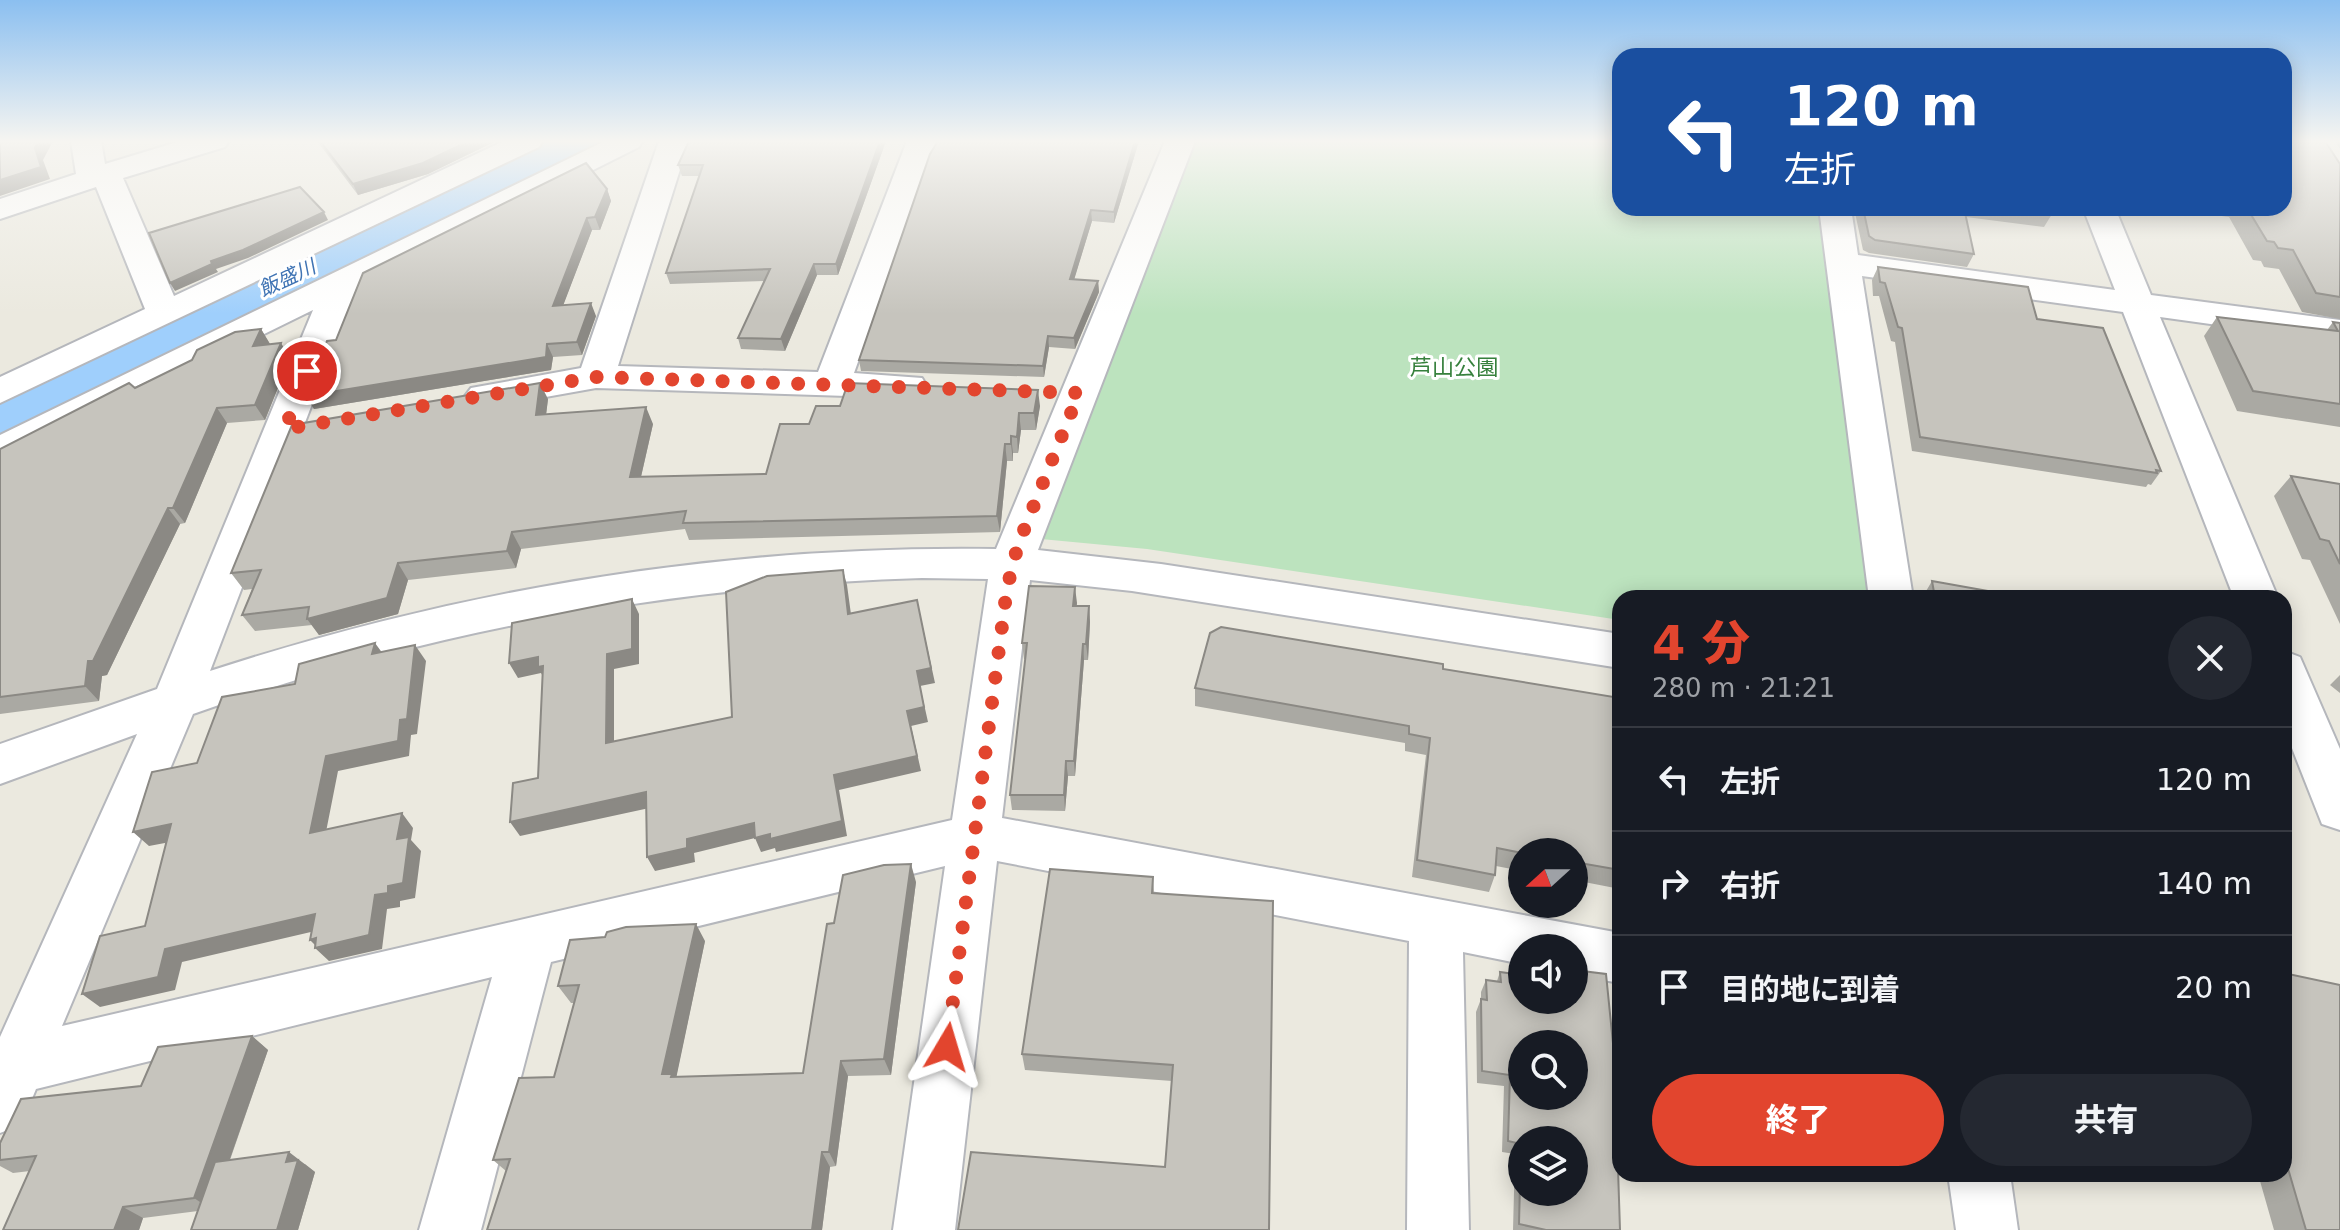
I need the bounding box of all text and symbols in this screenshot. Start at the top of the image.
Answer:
text: 120 m [1784,73,1979,138]
icon: left [1652,80,1756,184]
text: 左折 [1784,149,1856,190]
water label: 飯盛川 [255,254,321,302]
pin [273,337,341,405]
icon: arrive [285,349,329,393]
park label: 芦山公園 [1410,355,1498,380]
text: 4 分 [1652,615,1750,671]
button: close [2168,616,2252,700]
text: 280 m · 21:21 [1652,673,1835,703]
icon: left [1652,757,1696,801]
text: 120 m [2156,762,2252,797]
text: 左折 [1720,764,1780,799]
north arrow [1508,838,1588,918]
map controls [1508,838,1588,1206]
icon: right [1652,861,1696,905]
text: 140 m [2156,866,2252,901]
text: 右折 [1720,868,1780,903]
button: sound [1508,934,1588,1014]
icon: arrive [1652,965,1696,1009]
text: 20 m [2175,970,2252,1005]
text: 目的地に到着 [1720,972,1900,1007]
position arrow [905,1005,989,1089]
button: search [1508,1030,1588,1110]
button: 終了 [1652,1074,1944,1166]
button: 共有 [1960,1074,2252,1166]
button: layers [1508,1126,1588,1206]

